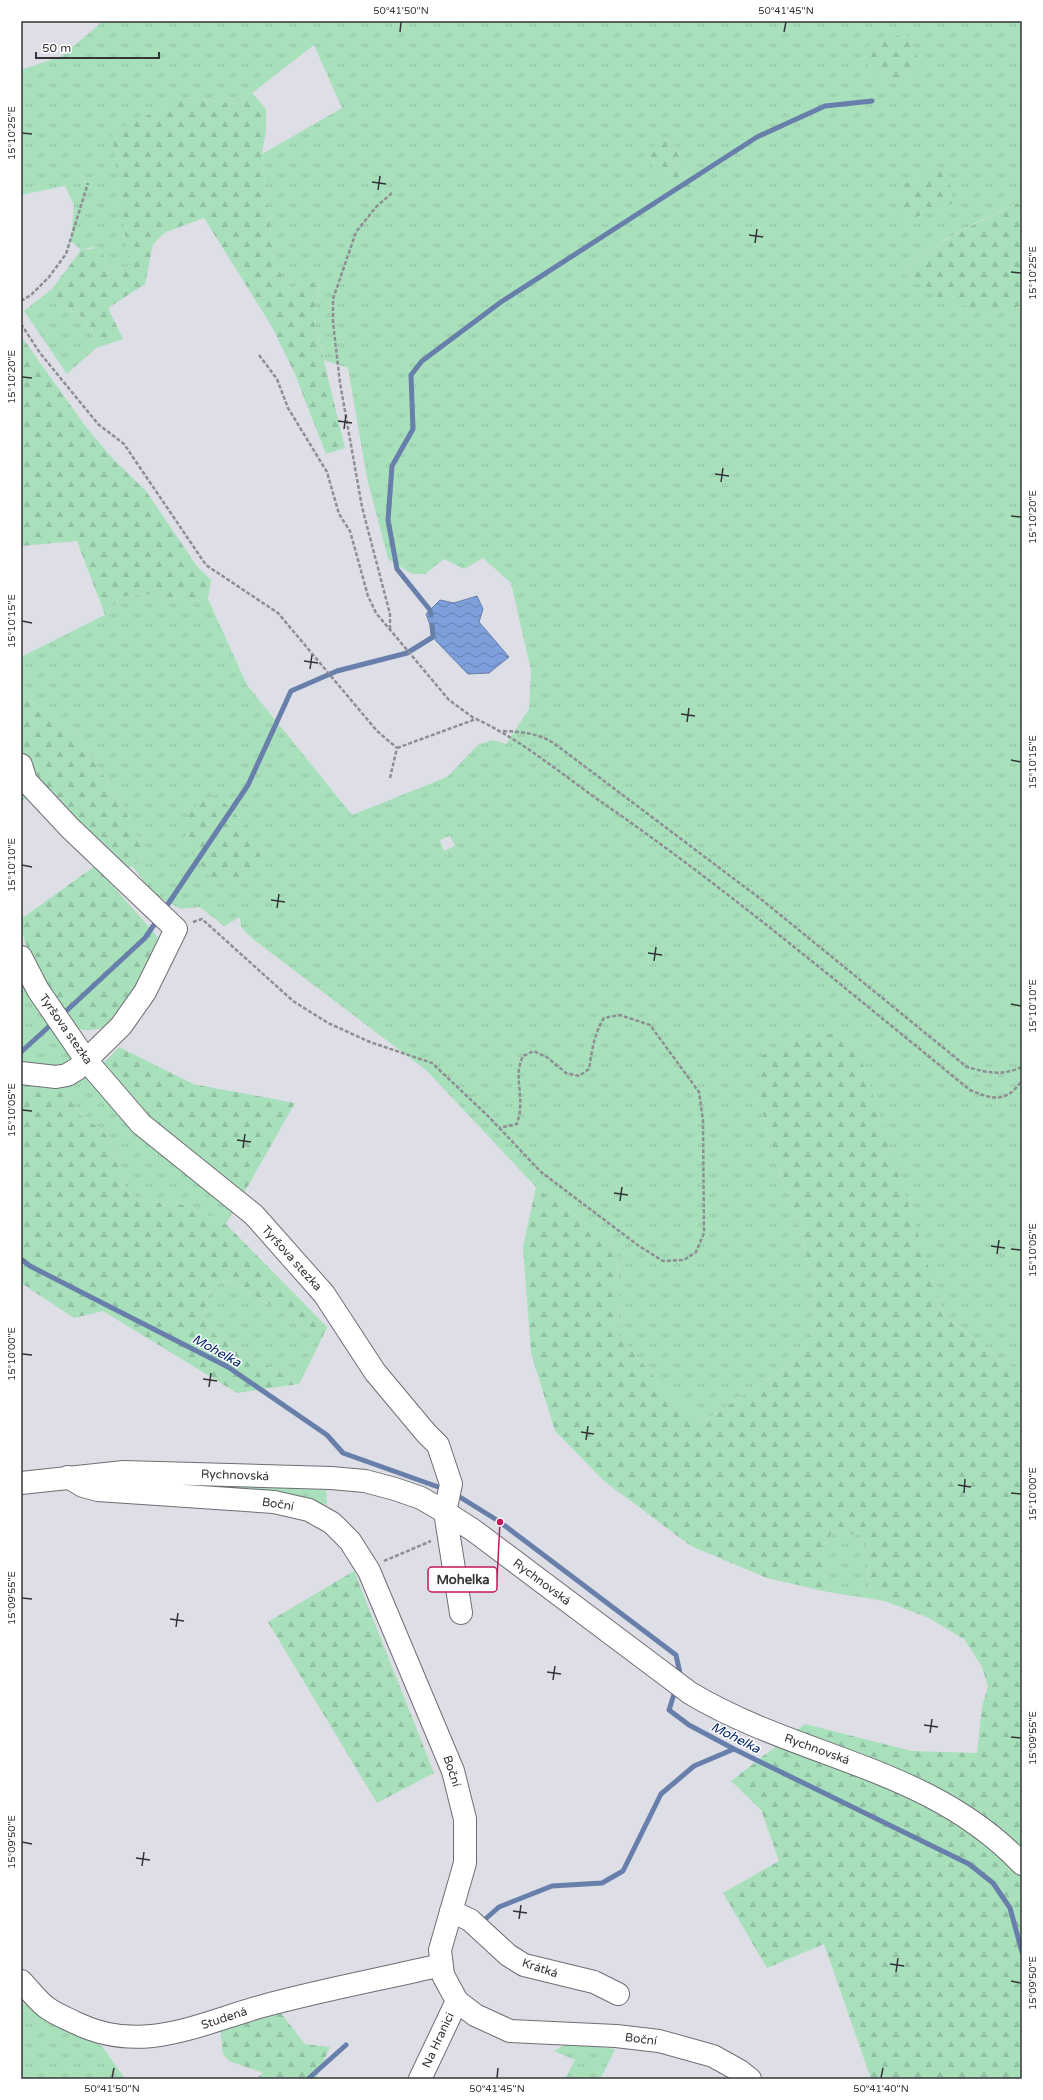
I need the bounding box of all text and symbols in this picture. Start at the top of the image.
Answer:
text: 50°41'50"N [373,5,429,17]
text: 50°41'45"N [758,5,814,17]
scale bar [36,34,159,60]
text: 50 m [42,41,71,55]
text: 15°10'25"E [6,106,18,160]
text: 15°10'25"E [1027,246,1039,300]
text: 15°10'20"E [6,350,18,404]
text: 15°10'20"E [1027,490,1039,544]
text: 15°10'15"E [6,594,18,648]
text: 15°10'15"E [1027,735,1039,789]
text: 15°10'10"E [6,838,18,892]
text: 15°10'10"E [1027,979,1039,1033]
street label: Tyršova stezka [37,991,95,1067]
text: 15°10'05"E [6,1083,18,1137]
street label: Tyršova stezka [259,1223,325,1293]
text: 15°10'05"E [1027,1223,1039,1277]
text: 15°10'00"E [6,1327,18,1381]
water label: Mohelka [189,1331,244,1371]
street label: Rychnovská [201,1467,269,1483]
text: 15°10'00"E [1027,1467,1039,1521]
street label: Boční [261,1495,295,1513]
street label: Rychnovská [510,1556,574,1608]
callout: Mohelka [428,1567,497,1592]
text: 15°09'55"E [6,1571,18,1625]
text: Mohelka [436,1572,490,1588]
text: 15°09'55"E [1027,1711,1039,1765]
water label: Mohelka [708,1719,763,1757]
street label: Rychnovská [782,1731,852,1767]
street label: Boční [440,1754,464,1789]
text: 15°09'50"E [6,1815,18,1869]
street label: Krátká [520,1956,560,1980]
text: 15°09'50"E [1027,1956,1039,2010]
street label: Studená [199,2004,249,2032]
street label: Na Hranici [419,2010,457,2070]
street label: Boční [624,2030,658,2048]
text: 50°41'50"N [84,2083,140,2095]
text: 50°41'45"N [469,2083,525,2095]
text: 50°41'40"N [853,2083,909,2095]

